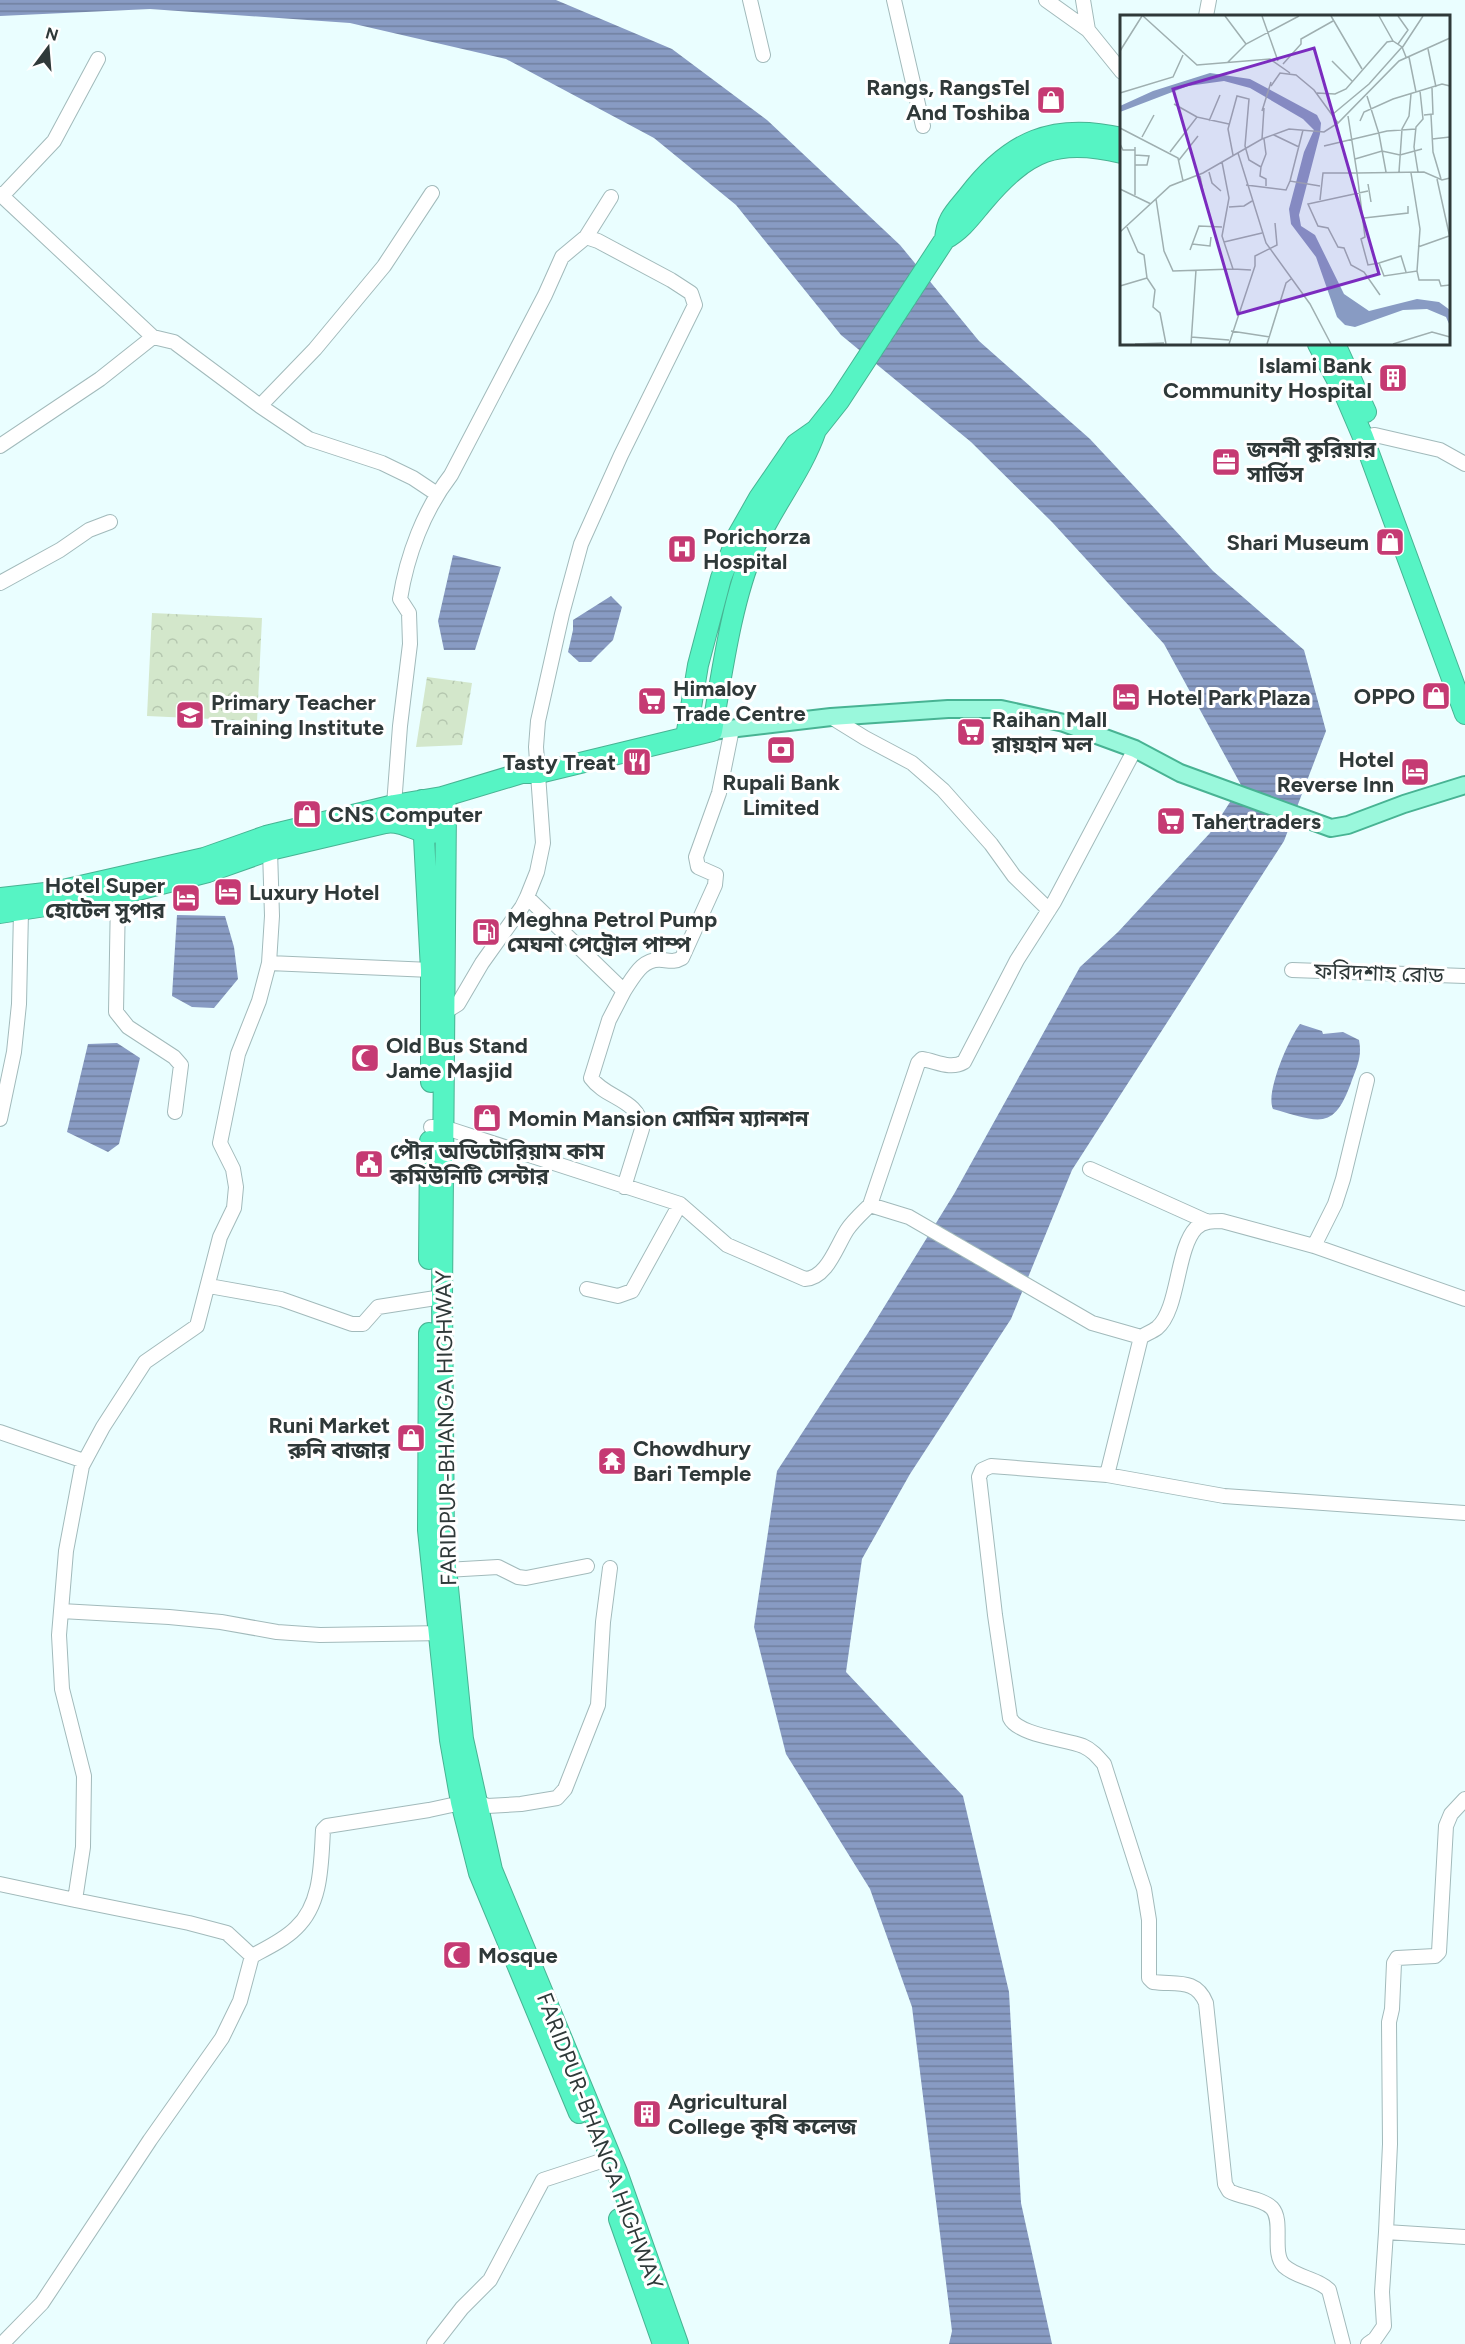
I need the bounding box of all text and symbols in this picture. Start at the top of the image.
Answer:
inset map [1120,15,1450,345]
north arrow [18,18,78,78]
text: N [43,23,61,45]
place label: Rangs, RangsTel And Toshiba [866,74,1030,126]
shop icon: Rangs, RangsTel And Toshiba [1035,84,1067,116]
place label: Islami Bank Community Hospital [1163,352,1372,404]
building icon: Islami Bank Community Hospital [1377,362,1409,394]
place label: জননী কুরিয়ার সার্ভিস [1246,436,1377,488]
office icon: জননী কুরিয়ার সার্ভিস [1210,446,1242,478]
place label: Porichorza Hospital [703,523,811,575]
shop icon: Shari Museum [1374,526,1406,558]
place label: Shari Museum [1227,529,1369,556]
hospital icon: Porichorza Hospital [666,533,698,565]
place label: Himaloy Trade Centre [673,675,806,727]
shop icon: OPPO [1420,680,1452,712]
hotel icon: Hotel Park Plaza [1110,681,1142,713]
place label: OPPO [1354,683,1415,710]
place label: Hotel Park Plaza [1147,684,1311,711]
supermarket icon: Himaloy Trade Centre [636,685,668,717]
place label: Primary Teacher Training Institute [211,689,384,741]
school or university icon: Primary Teacher Training Institute [174,699,206,731]
place label: Raihan Mall রায়হান মল [991,706,1107,758]
supermarket icon: Raihan Mall রায়হান মল [955,716,987,748]
bank icon: Rupali Bank Limited [765,734,797,766]
restaurant icon: Tasty Treat [621,746,653,778]
place label: Hotel Reverse Inn [1277,746,1394,798]
place label: Tasty Treat [503,749,616,776]
hotel icon: Hotel Reverse Inn [1399,756,1431,788]
place label: Rupali Bank Limited [722,769,840,821]
shop icon: CNS Computer [291,798,323,830]
place label: CNS Computer [328,801,483,828]
supermarket icon: Tahertraders [1155,805,1187,837]
place label: Tahertraders [1192,808,1321,835]
place label: Hotel Super হোটেল সুপার [45,872,166,924]
hotel icon: Luxury Hotel [212,876,244,908]
place label: Luxury Hotel [249,879,379,906]
hotel icon: Hotel Super হোটেল সুপার [170,882,202,914]
place label: Meghna Petrol Pump মেঘনা পেট্রোল পাম্প [507,906,717,958]
fuel station icon: Meghna Petrol Pump মেঘনা পেট্রোল পাম্প [470,916,502,948]
street label: ফরিদশাহ রোড [1313,957,1445,989]
place label: Old Bus Stand Jame Masjid [386,1032,528,1084]
mosque icon: Old Bus Stand Jame Masjid [349,1042,381,1074]
shop icon: Momin Mansion মোমিন ম্যানশন [471,1102,503,1134]
place label: Momin Mansion মোমিন ম্যানশন [508,1105,809,1132]
place label: পৌর অডিটোরিয়াম কাম কমিউনিটি সেন্টার [389,1138,605,1190]
public building icon: পৌর অডিটোরিয়াম কাম কমিউনিটি সেন্টার [353,1148,385,1180]
street label: FARIDPUR-BHANGA HIGHWAY [430,1269,462,1586]
place label: Runi Market রুনি বাজার [269,1412,391,1464]
shop icon: Runi Market রুনি বাজার [395,1422,427,1454]
place label: Chowdhury Bari Temple [633,1435,751,1487]
temple icon: Chowdhury Bari Temple [596,1445,628,1477]
mosque icon: Mosque [441,1939,473,1971]
place label: Mosque [478,1942,558,1969]
street label: FARIDPUR-BHANGA HIGHWAY [531,1989,669,2294]
place label: Agricultural College কৃষি কলেজ [668,2088,858,2141]
building icon: Agricultural College কৃষি কলেজ [631,2098,663,2130]

